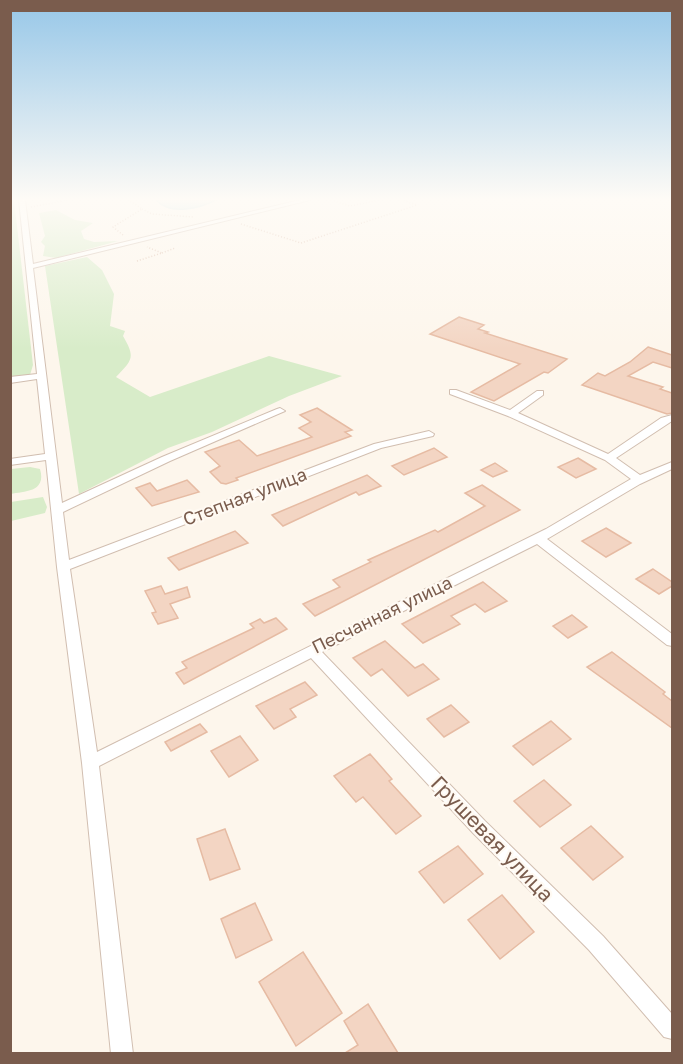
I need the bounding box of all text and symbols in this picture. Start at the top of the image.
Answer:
street label: Степная улица [180,462,310,530]
street label: Песчанная улица [308,571,455,658]
street label: Грушевая улица [426,770,560,907]

